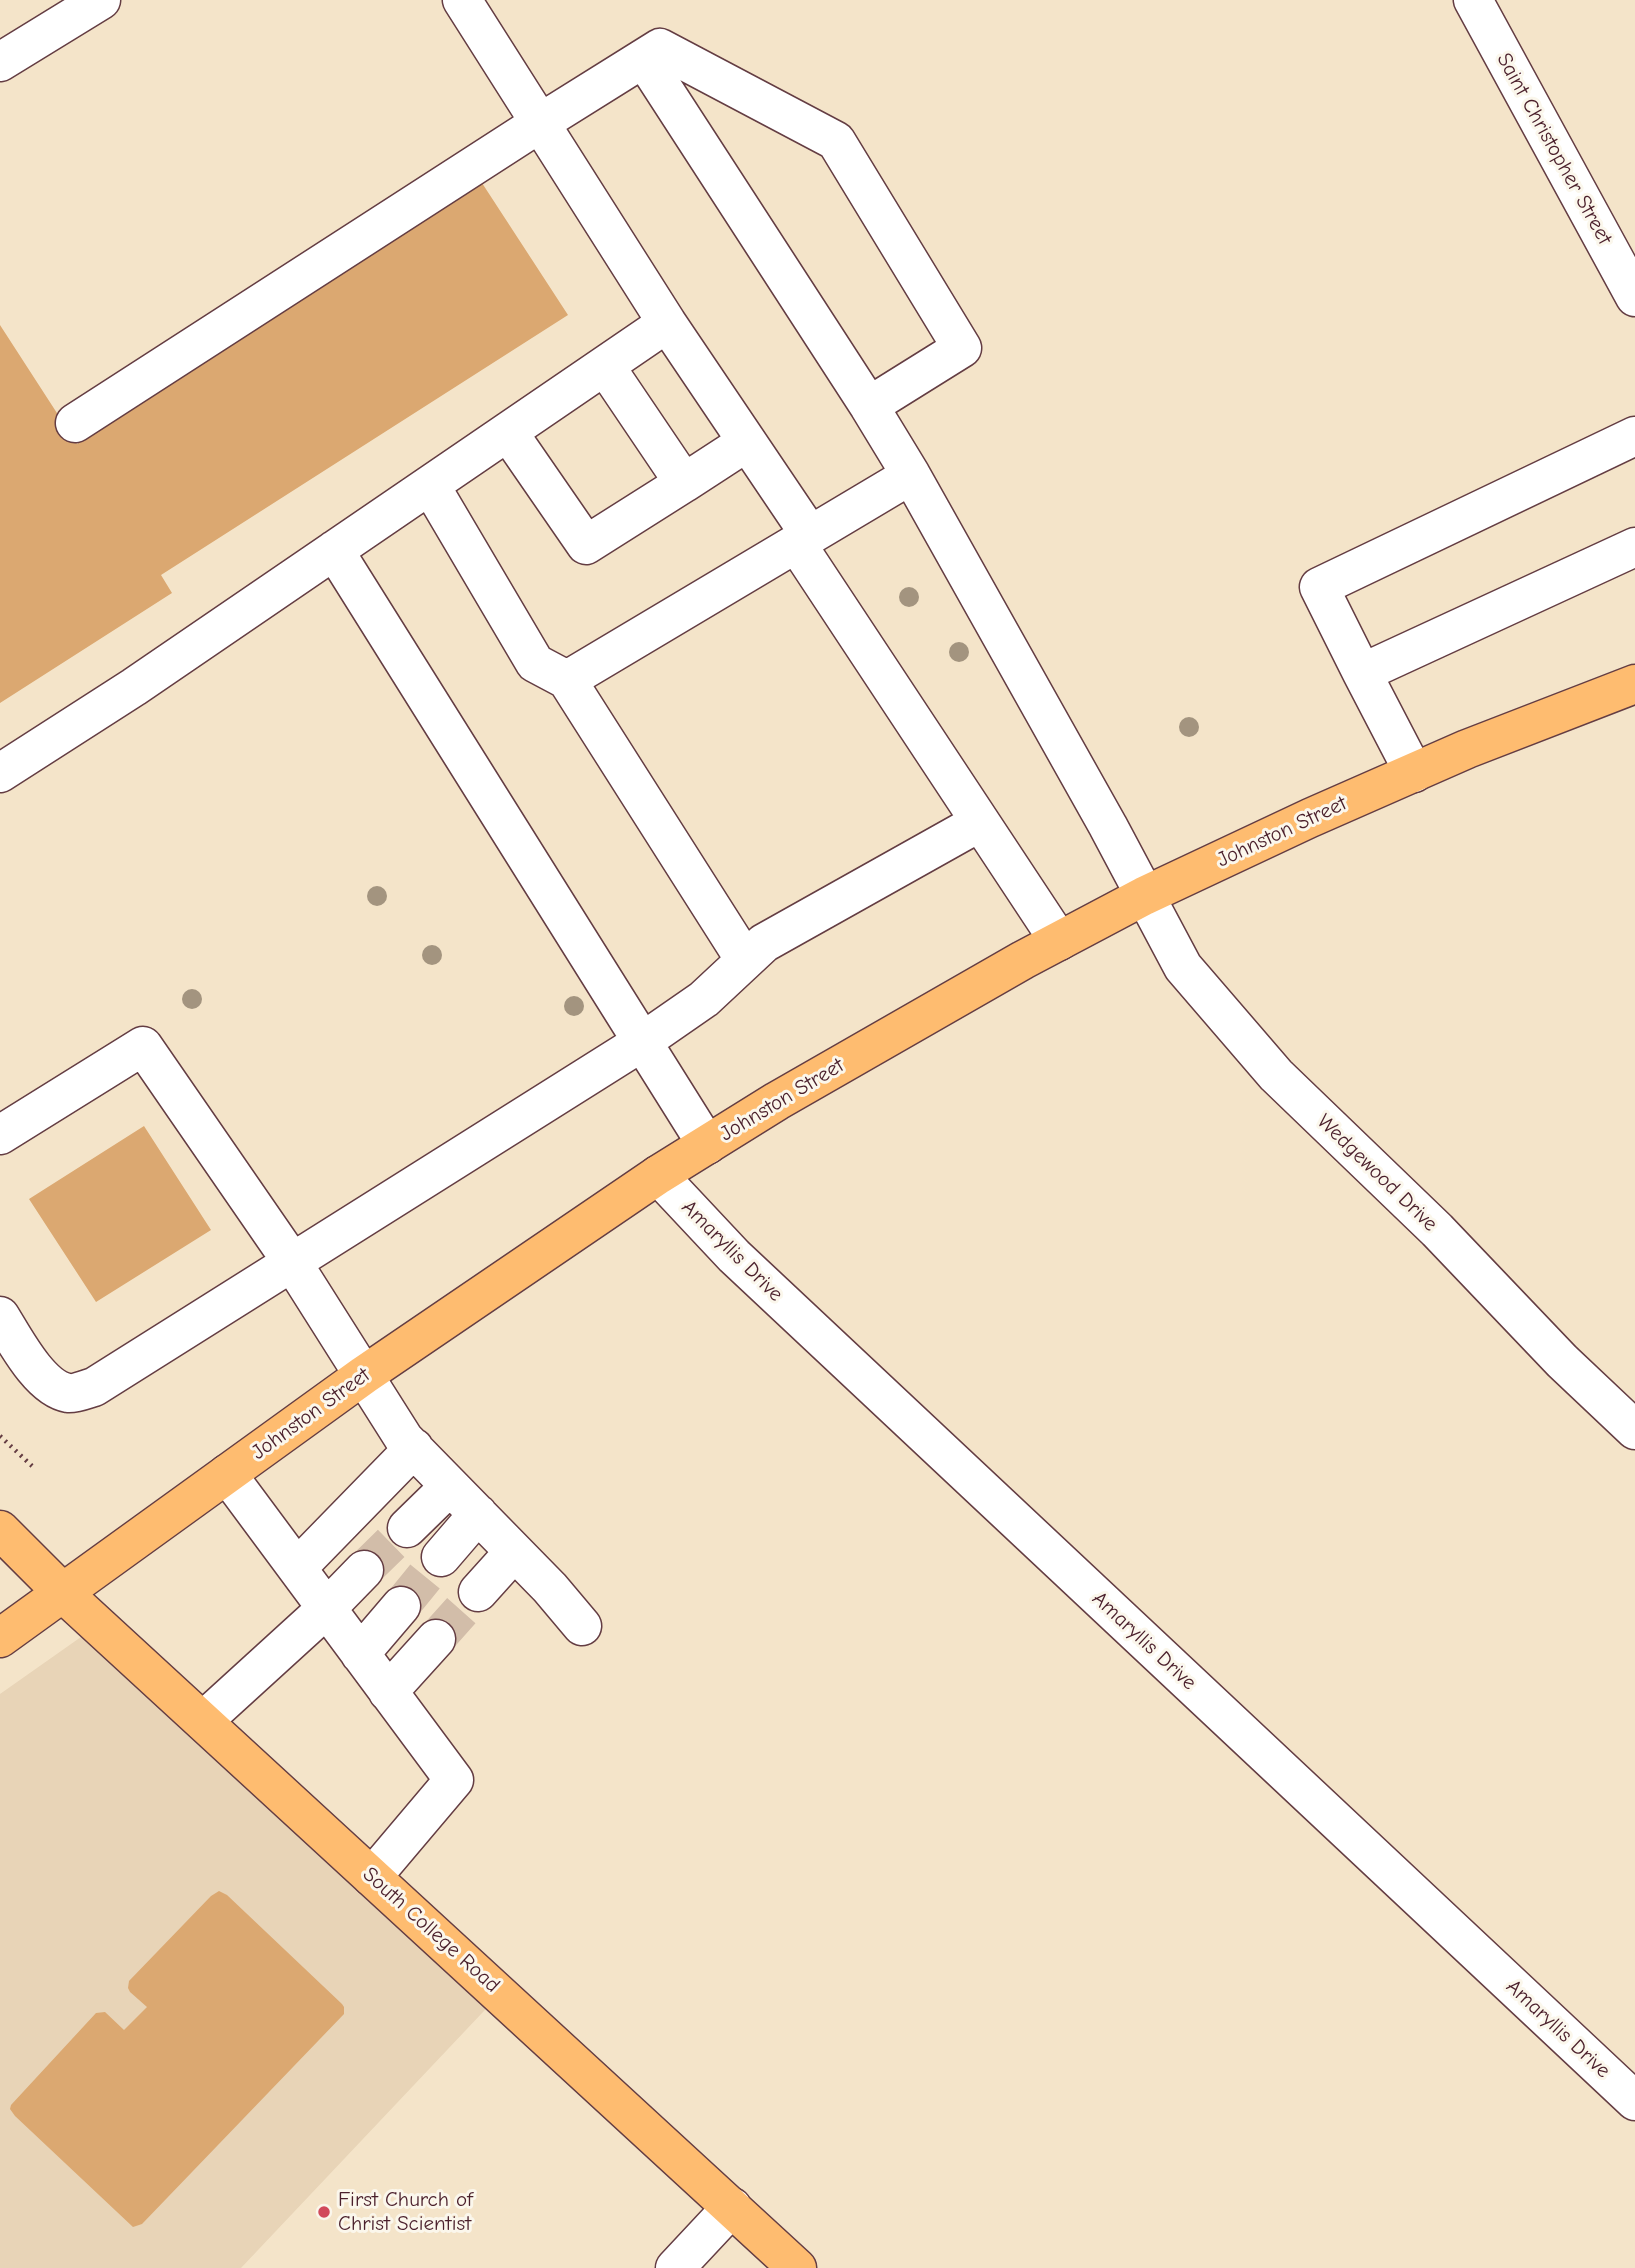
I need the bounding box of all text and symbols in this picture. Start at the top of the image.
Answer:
street label: Saint Christopher Street [1491,49,1617,249]
street label: Johnston Street [1213,791,1351,873]
street label: Johnston Street [715,1053,849,1147]
street label: Wedgewood Drive [1311,1109,1443,1237]
street label: Amaryllis Drive [676,1195,788,1307]
street label: Johnston Street [247,1363,375,1465]
street label: Amaryllis Drive [1087,1586,1201,1696]
street label: South College Road [357,1862,505,1998]
street label: Amaryllis Drive [1501,1974,1615,2084]
place label: First Church of Christ Scientist [338,2187,473,2237]
marker: First Church of Christ Scientist [316,2204,332,2220]

